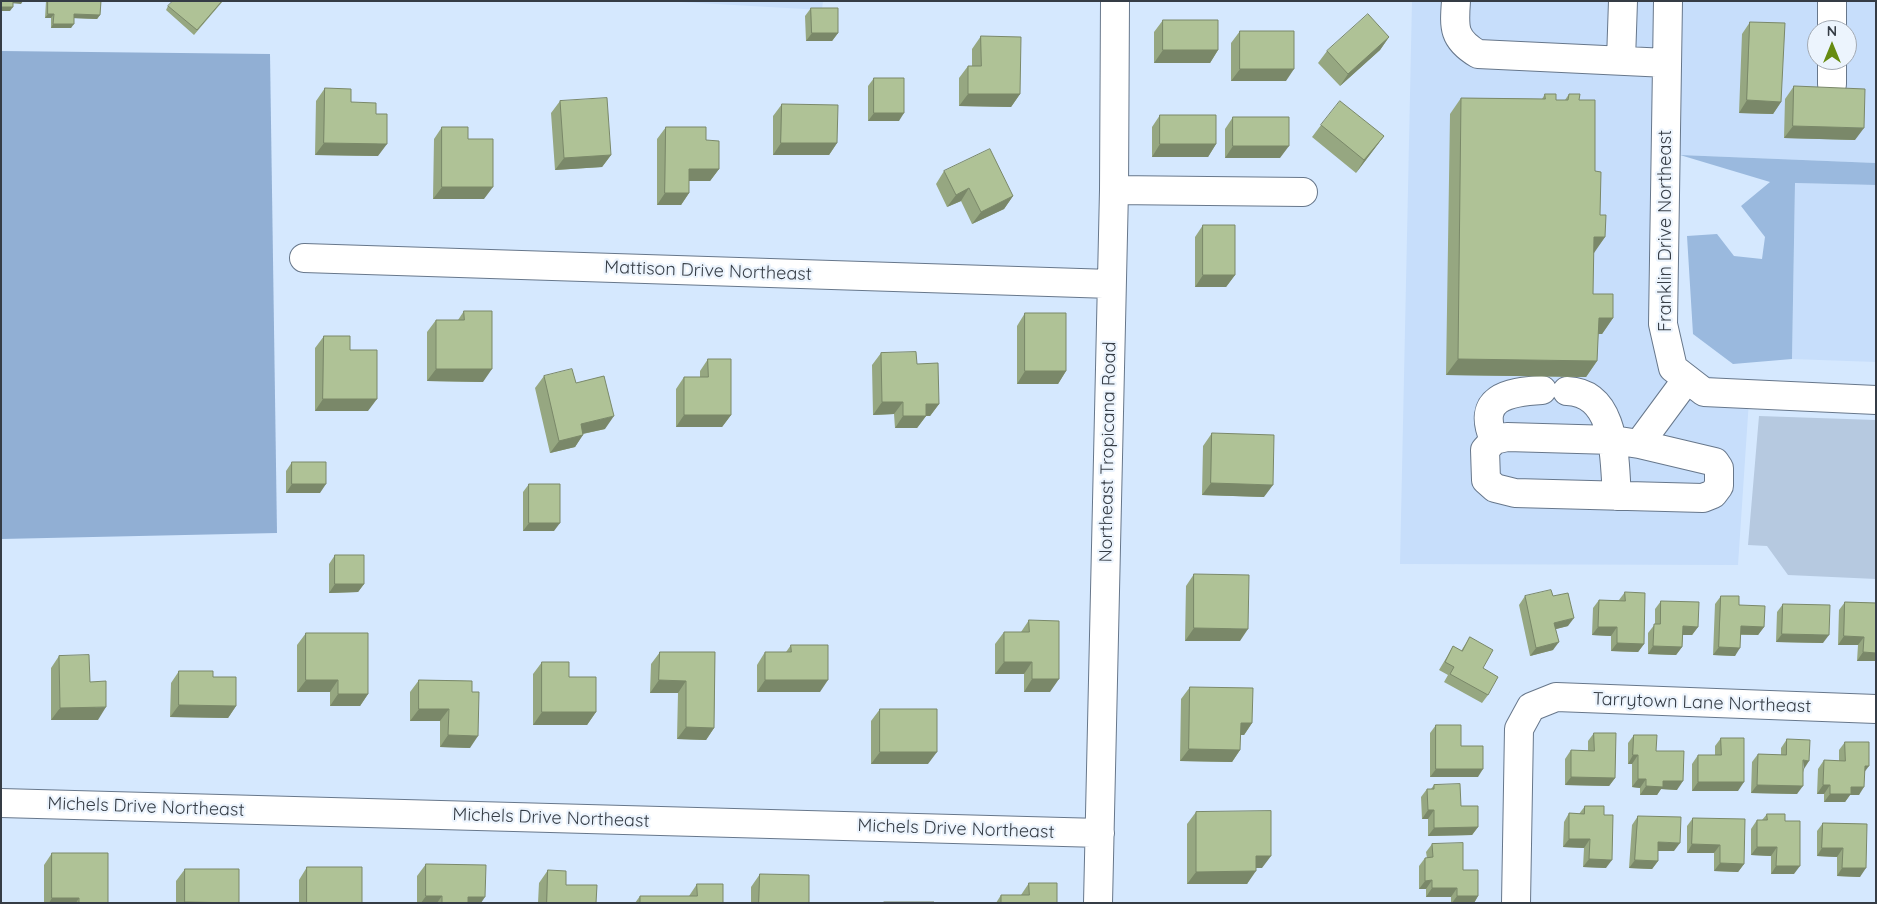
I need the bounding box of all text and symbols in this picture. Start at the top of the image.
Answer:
north arrow [1807,20,1857,70]
text: N [1827,22,1837,40]
street label: Franklin Drive Northeast [1655,130,1677,332]
street label: Mattison Drive Northeast [604,257,812,285]
street label: Northeast Tropicana Road [1095,341,1121,563]
street label: Tarrytown Lane Northeast [1592,688,1812,718]
street label: Michels Drive Northeast [47,793,245,821]
street label: Michels Drive Northeast [452,804,650,832]
street label: Michels Drive Northeast [857,815,1055,843]

